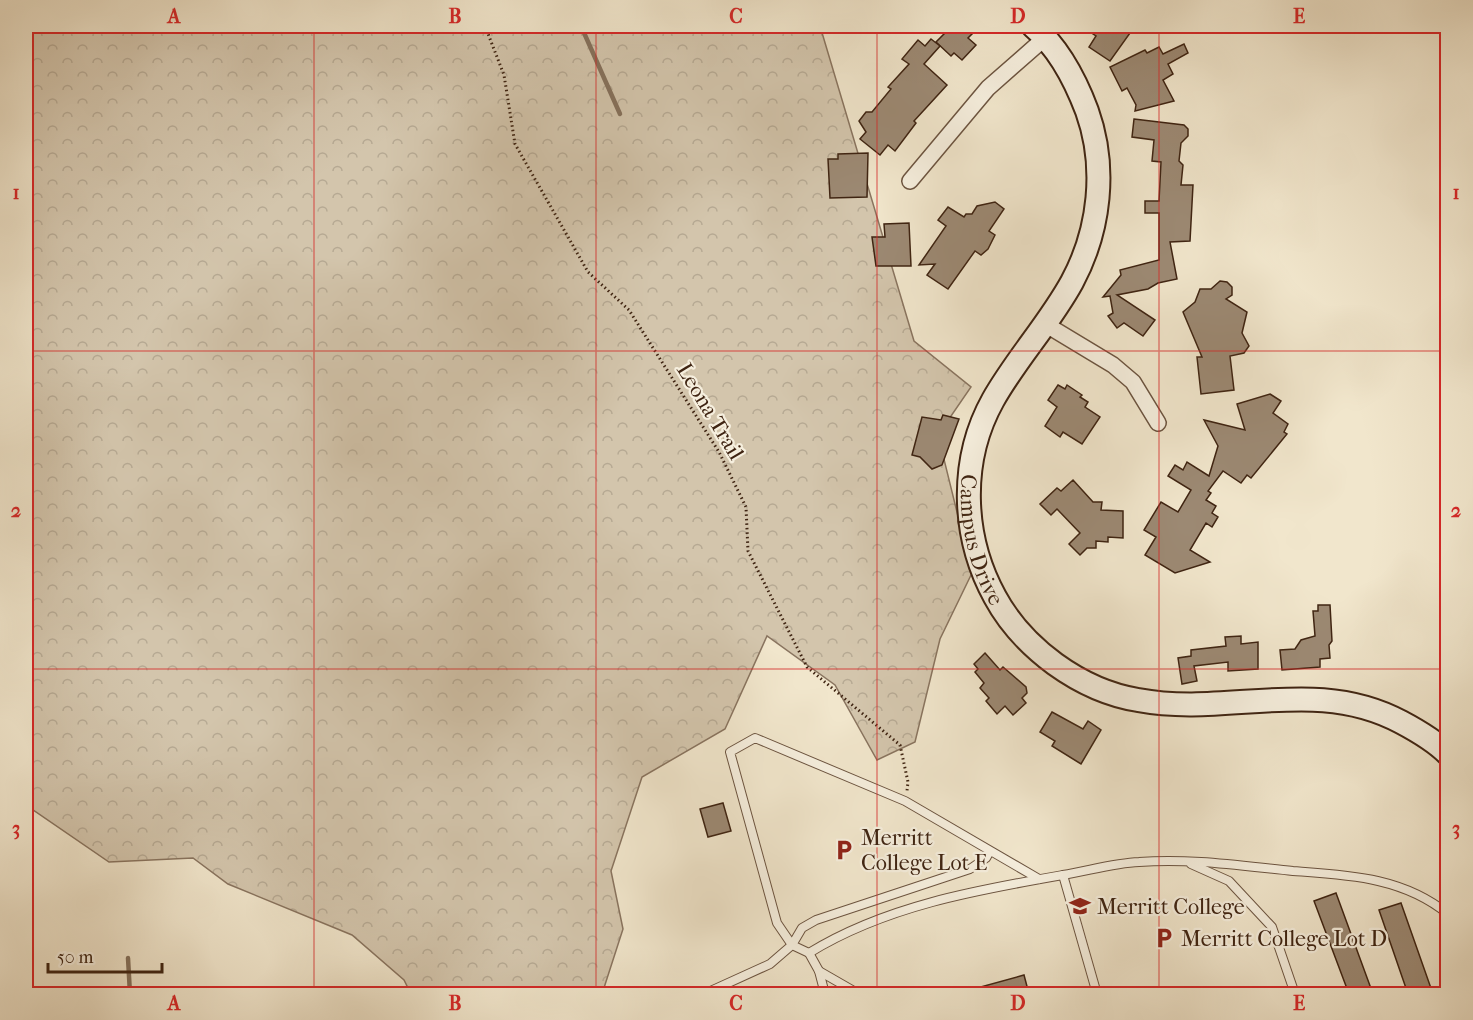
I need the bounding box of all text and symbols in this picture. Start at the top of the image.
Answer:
text: A [166,5,182,28]
text: B [448,5,462,28]
text: C [729,5,743,28]
text: D [1010,5,1026,28]
text: E [1293,5,1305,28]
text: 1 [12,181,20,204]
text: 1 [1452,181,1460,204]
street label: Leona Trail [671,358,749,465]
street label: Campus Drive [955,473,1009,610]
text: 2 [11,499,21,522]
text: 2 [1451,499,1461,522]
text: 3 [12,817,20,840]
text: 3 [1452,817,1460,840]
place label: Merritt College Lot E [861,825,987,876]
parking icon: Merritt College Lot E [832,838,856,862]
school or university icon: Merritt College [1068,894,1092,918]
place label: Merritt College [1097,894,1245,920]
parking icon: Merritt College Lot D [1152,926,1176,950]
place label: Merritt College Lot D [1181,926,1387,952]
scale bar [48,936,162,974]
text: 50 m [57,947,94,968]
text: A [166,992,182,1015]
text: B [448,992,462,1015]
text: C [729,992,743,1015]
text: D [1010,992,1026,1015]
text: E [1293,992,1305,1015]

